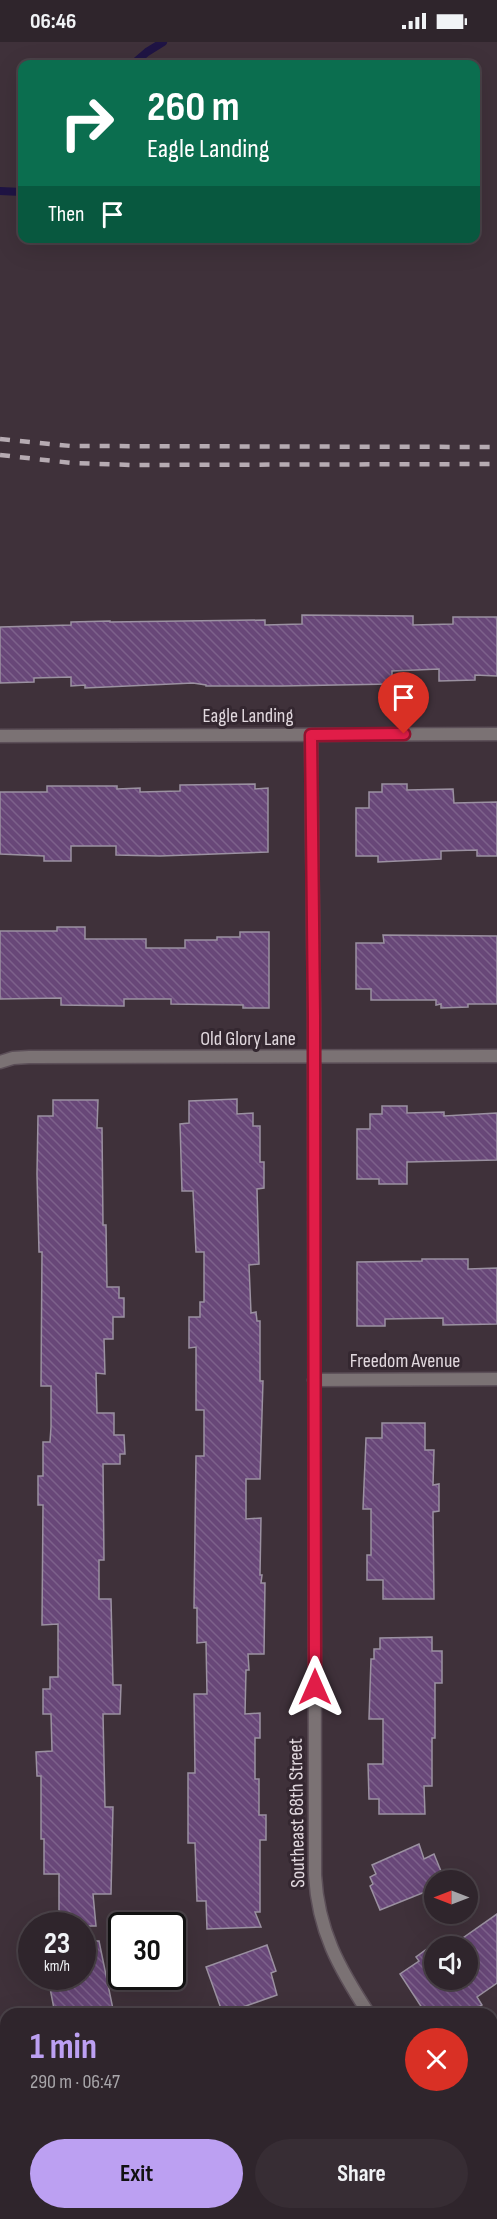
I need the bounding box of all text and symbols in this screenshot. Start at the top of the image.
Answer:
text: 06:46 [30,8,76,35]
text: 260 m [147,82,240,133]
icon: right [48,84,126,162]
text: Eagle Landing [147,133,270,165]
icon: arrive [96,198,129,231]
text: Then [48,201,84,228]
pin [378,672,429,734]
icon: arrive [387,681,420,714]
street label: Eagle Landing [203,704,293,728]
street label: Old Glory Lane [200,1027,296,1051]
street label: Freedom Avenue [350,1349,460,1373]
position arrow [283,1655,347,1719]
street label: Southeast 68th Street [284,1738,310,1888]
north arrow [424,1870,478,1924]
map controls [424,1870,478,1990]
speed limit sign: 30 [108,1912,186,1990]
text: 23 [44,1926,70,1962]
button: sound [424,1936,478,1990]
text: km/h [44,1957,70,1976]
text: 1 min [30,2026,97,2069]
button: close [405,2028,468,2091]
text: 290 m · 06:47 [30,2070,120,2094]
button: Exit [30,2139,243,2208]
button: Share [255,2139,468,2208]

